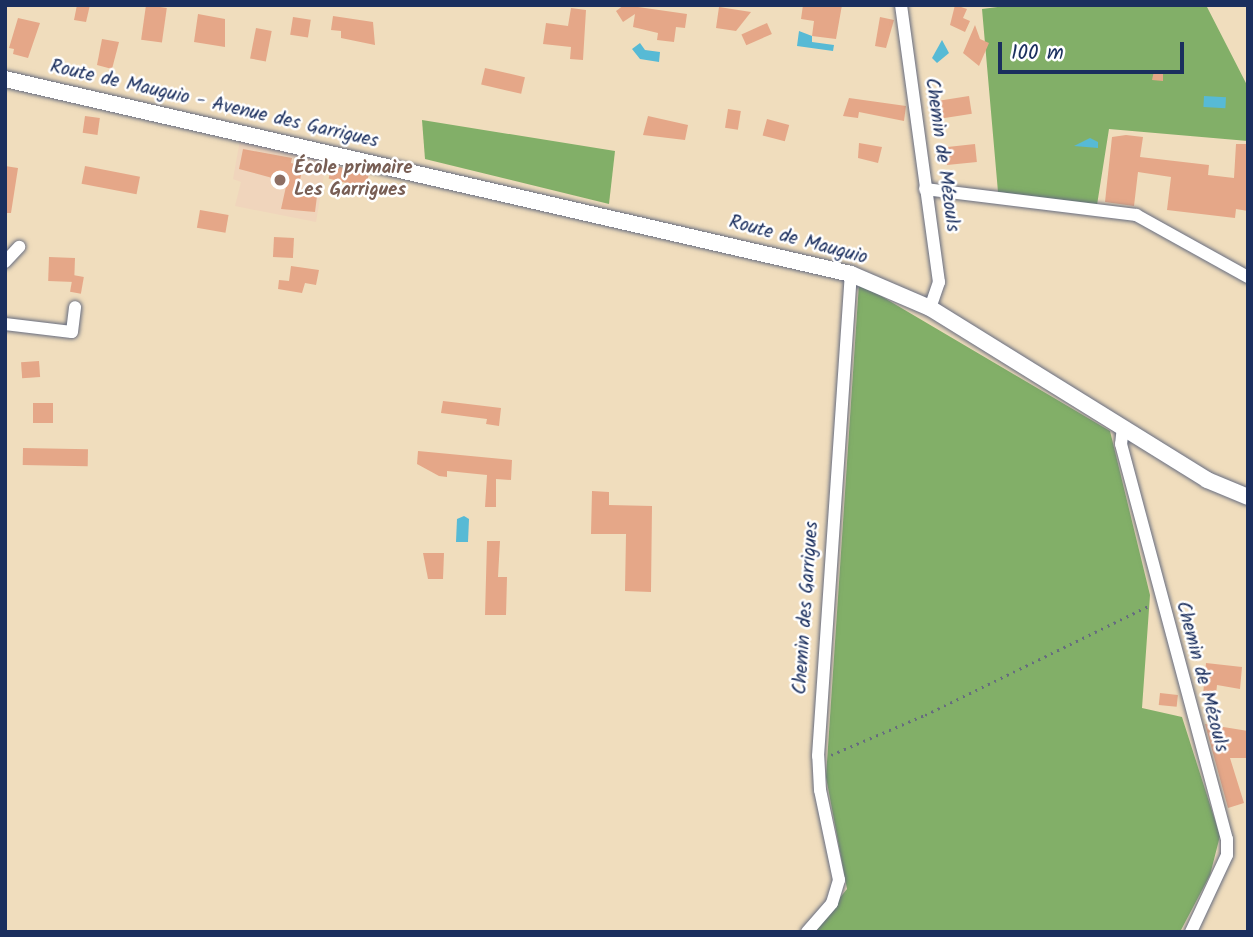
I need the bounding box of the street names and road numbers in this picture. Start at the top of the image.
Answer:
street label: Route de Mauguio - Avenue des Garrigues [48,56,380,154]
street label: Chemin de Mézouls [919,77,963,233]
street label: Route de Mauguio [726,212,870,270]
street label: Chemin des Garrigues [790,521,824,695]
street label: Chemin de Mézouls [1170,599,1232,755]

